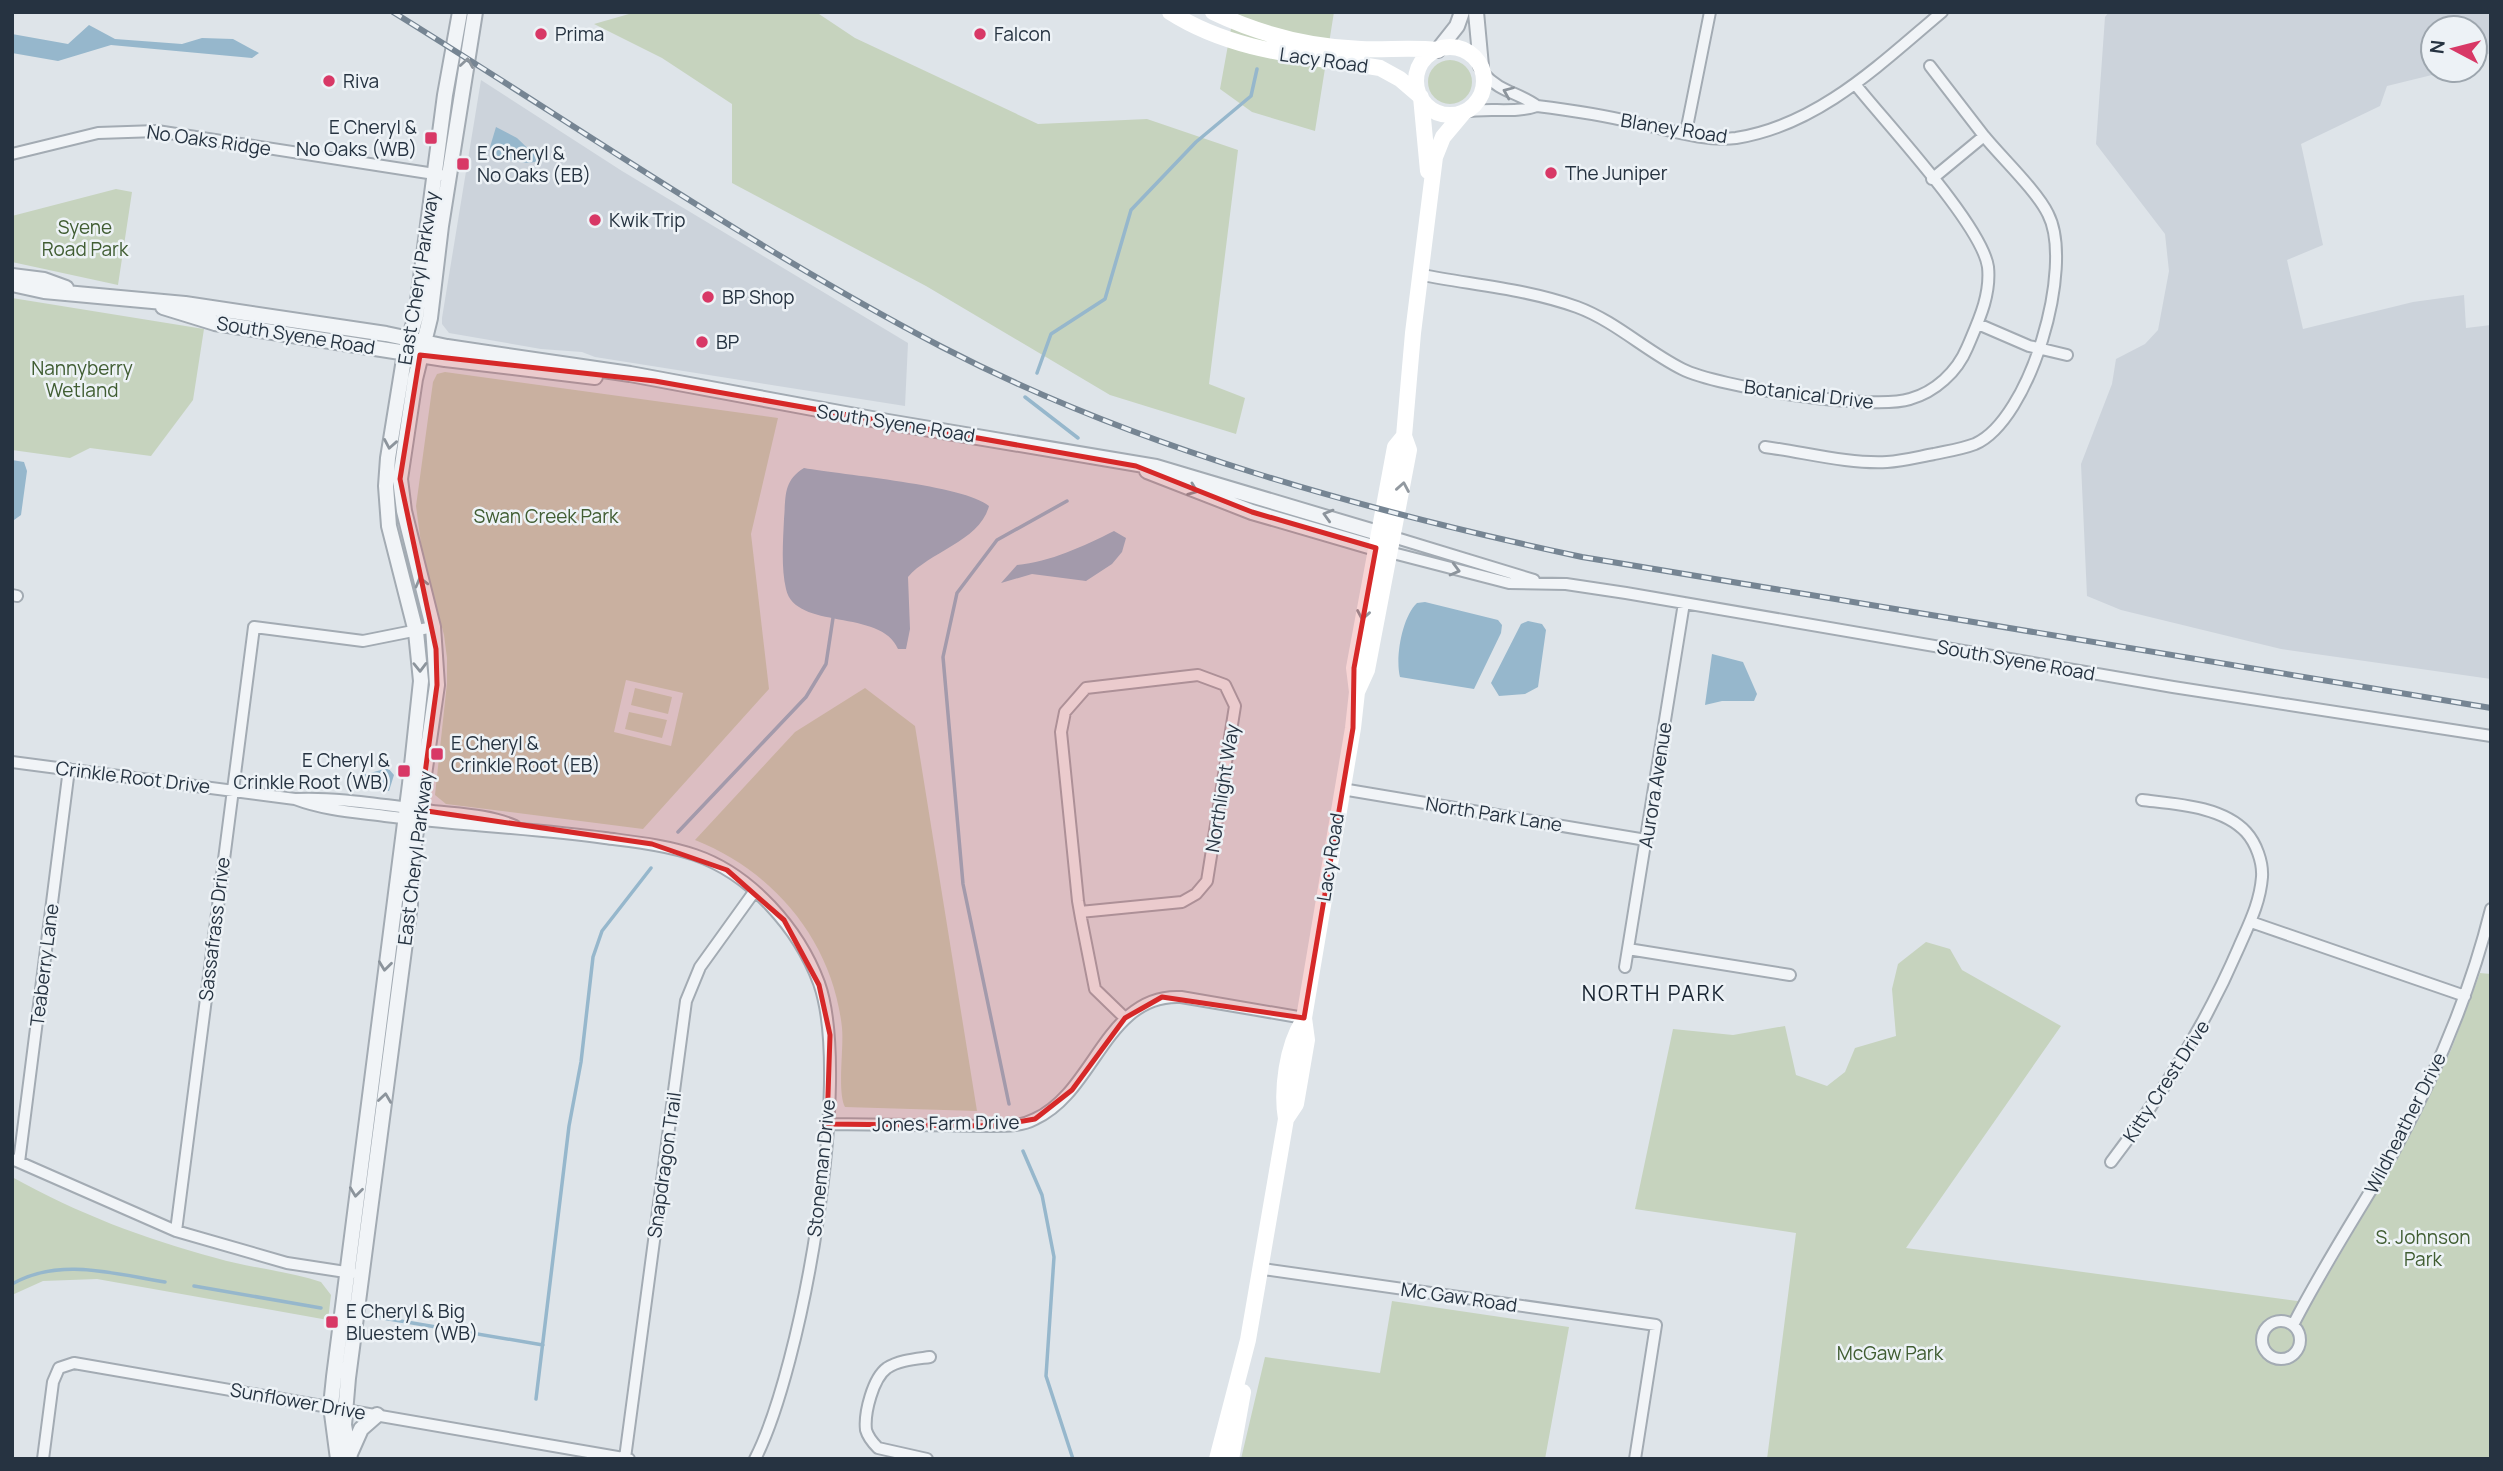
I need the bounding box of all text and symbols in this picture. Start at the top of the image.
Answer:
north arrow [2419,14,2489,84]
place label: Prima [555,21,604,47]
place label: Falcon [994,21,1051,47]
marker: Prima [533,26,549,42]
marker: Falcon [972,26,988,42]
text: N [2423,39,2451,55]
street label: Lacy Road [1278,41,1370,79]
one-way arrow [459,57,474,68]
place label: Riva [343,68,379,94]
marker: Riva [321,73,337,89]
one-way arrow [1503,86,1515,100]
street label: Blaney Road [1619,107,1729,149]
place label: E Cheryl & No Oaks (WB) [296,114,418,162]
street label: No Oaks Ridge [145,118,273,162]
marker: E Cheryl & No Oaks (WB) [423,130,439,146]
place label: E Cheryl & No Oaks (EB) [477,140,591,188]
marker: E Cheryl & No Oaks (EB) [455,156,471,172]
place label: The Juniper [1565,160,1668,186]
marker: The Juniper [1543,165,1559,181]
street label: East Cheryl Parkway [391,189,445,367]
place label: Kwik Trip [609,207,685,233]
marker: Kwik Trip [587,212,603,228]
park label: Syene Road Park [42,214,129,262]
place label: BP Shop [722,284,794,310]
marker: BP Shop [700,289,716,305]
street label: South Syene Road [215,310,377,360]
place label: BP [716,329,739,355]
marker: BP [694,334,710,350]
park label: Nannyberry Wetland [31,355,133,403]
street label: Botanical Drive [1743,373,1875,415]
street label: South Syene Road [815,398,977,448]
one-way arrow [383,438,398,450]
one-way arrow [1395,481,1410,492]
one-way arrow [1187,482,1199,496]
park label: Swan Creek Park [474,503,619,529]
one-way arrow [1322,509,1334,524]
one-way arrow [1449,562,1461,577]
one-way arrow [415,576,429,588]
one-way arrow [1356,609,1371,621]
street label: South Syene Road [1935,633,2097,687]
one-way arrow [413,662,428,673]
street label: Aurora Avenue [1632,720,1678,850]
street label: Northlight Way [1199,722,1245,854]
place label: E Cheryl & Crinkle Root (EB) [451,730,600,778]
marker: E Cheryl & Crinkle Root (EB) [429,746,445,762]
place label: E Cheryl & Crinkle Root (WB) [234,747,391,795]
street label: Crinkle Root Drive [54,755,212,799]
marker: E Cheryl & Crinkle Root (WB) [396,763,412,779]
street label: East Cheryl Parkway [391,769,439,947]
street label: North Park Lane [1424,790,1564,838]
street label: Lacy Road [1310,811,1350,903]
street label: Sassafrass Drive [192,856,236,1002]
street label: Teaberry Lane [24,902,64,1028]
one-way arrow [378,960,393,972]
district label: NORTH PARK [1582,979,1726,1007]
street label: Kitty Crest Drive [2117,1015,2215,1147]
street label: Wildheather Drive [2358,1048,2452,1198]
street label: Snapdragon Trail [641,1090,687,1240]
one-way arrow [378,1092,393,1104]
street label: Stoneman Drive [801,1098,841,1238]
street label: Jones Farm Drive [872,1109,1020,1137]
one-way arrow [349,1186,364,1197]
park label: S. Johnson Park [2376,1224,2470,1272]
street label: Mc Gaw Road [1399,1276,1519,1318]
place label: E Cheryl & Big Bluestem (WB) [346,1298,478,1346]
marker: E Cheryl & Big Bluestem (WB) [324,1314,340,1330]
park label: McGaw Park [1837,1340,1944,1366]
street label: Sunflower Drive [228,1376,368,1426]

